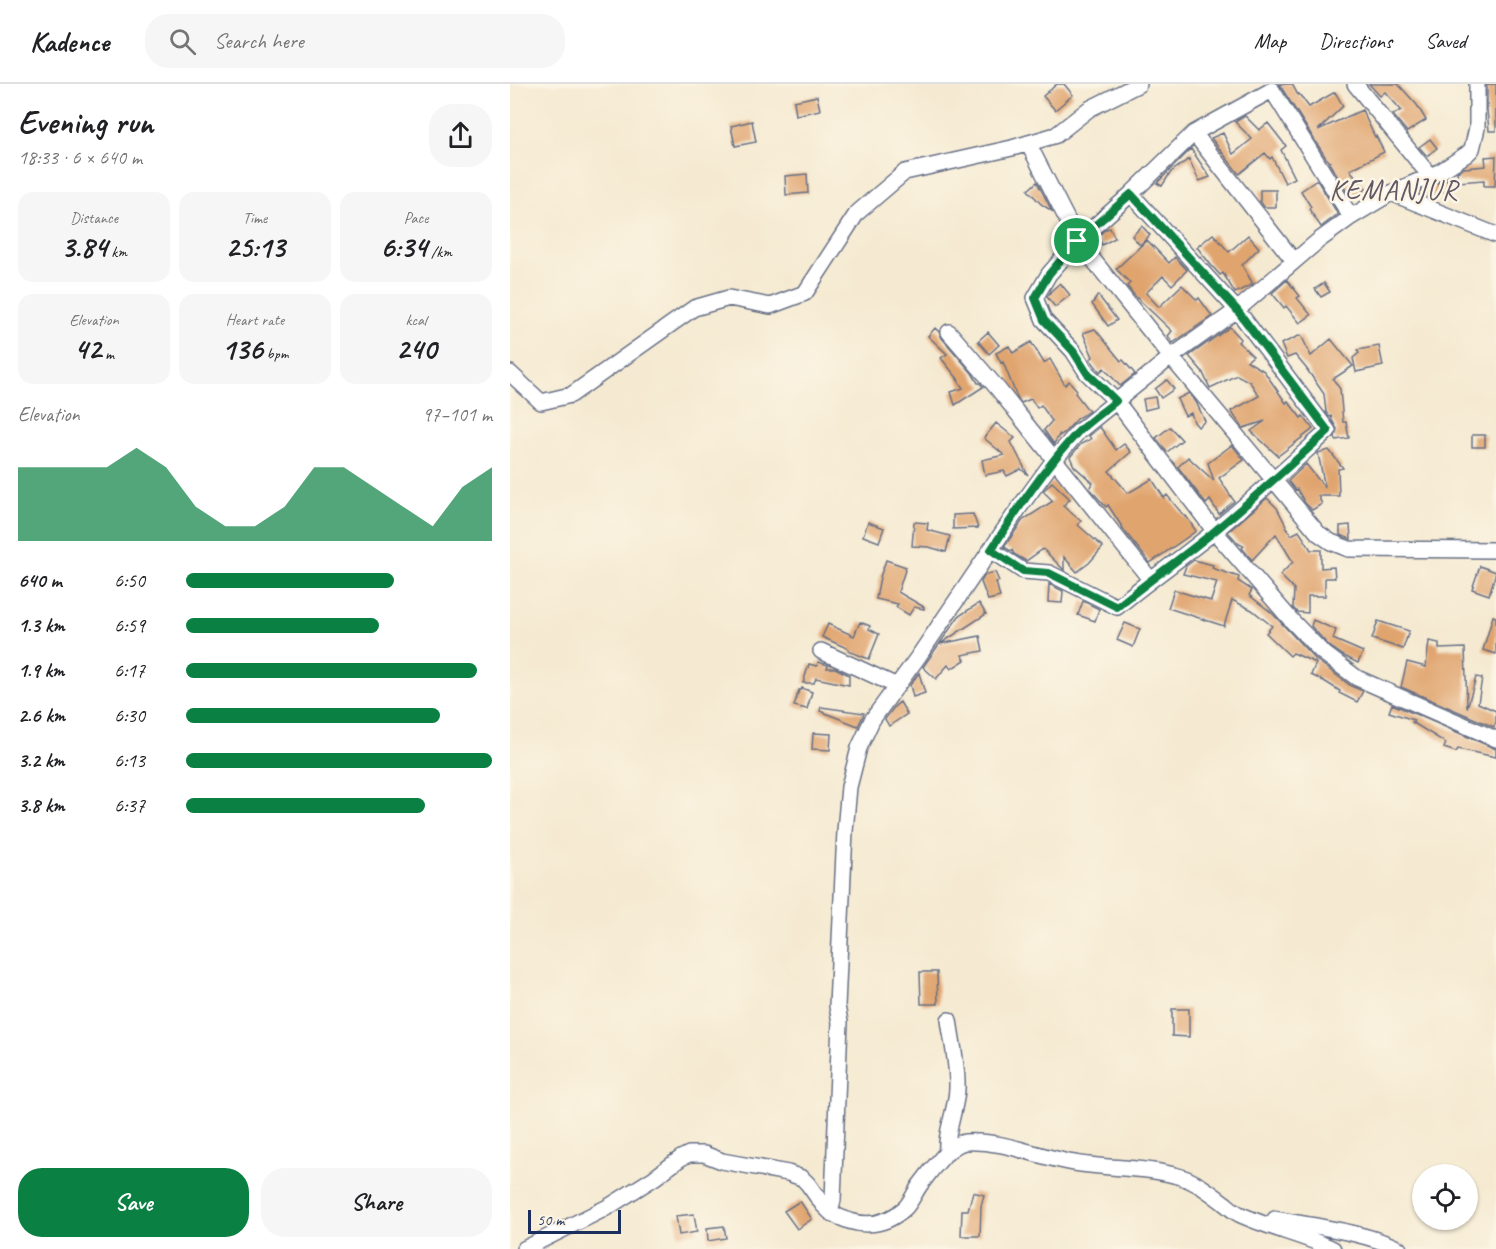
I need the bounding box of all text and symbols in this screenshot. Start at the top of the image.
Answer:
search box [145,14,565,68]
text: Kadence [30,24,109,59]
icon: search [166,25,199,58]
text: Search here [214,27,304,55]
text: Map [1254,28,1286,54]
text: Directions [1319,28,1392,54]
text: Saved [1425,28,1466,54]
text: Evening run [18,101,153,143]
button: share [429,104,492,167]
text: 18:33 · 6 × 640 m [18,145,142,170]
district label: KEMANJUR [1330,172,1460,207]
text: Distance [70,208,118,228]
text: Time [243,208,267,228]
text: Pace [404,208,428,228]
pin [1051,215,1102,266]
icon: arrive [1060,224,1093,257]
text: 3.84 [61,228,107,266]
text: 25:13 [225,228,285,266]
text: 6:34 [380,228,427,266]
text: km [107,242,127,262]
text: /km [427,242,452,262]
text: Elevation [69,310,119,330]
text: Heart rate [226,310,284,330]
text: kcal [405,310,427,330]
text: 42 [74,330,101,368]
text: 136 [222,330,263,368]
text: 240 [396,330,436,368]
text: m [101,344,114,364]
text: bpm [263,344,288,364]
text: Elevation [18,402,80,427]
text: 97–101 m [422,402,492,427]
text: 640 m [18,568,62,593]
text: 6:50 [114,568,145,593]
text: 1.3 km [18,613,65,638]
text: 6:59 [114,613,145,638]
text: 1.9 km [18,658,64,683]
text: 6:17 [114,658,145,683]
text: 2.6 km [18,703,65,728]
text: 6:30 [114,703,145,728]
text: 3.2 km [18,748,65,773]
text: 6:13 [114,748,145,773]
text: 3.8 km [18,793,65,818]
text: 6:37 [114,793,145,818]
map controls [1412,1164,1478,1230]
button: locate [1412,1164,1478,1230]
button: Save [18,1168,249,1237]
button: Share [261,1168,492,1237]
scale bar [528,1207,621,1234]
text: 50 m [537,1210,564,1230]

